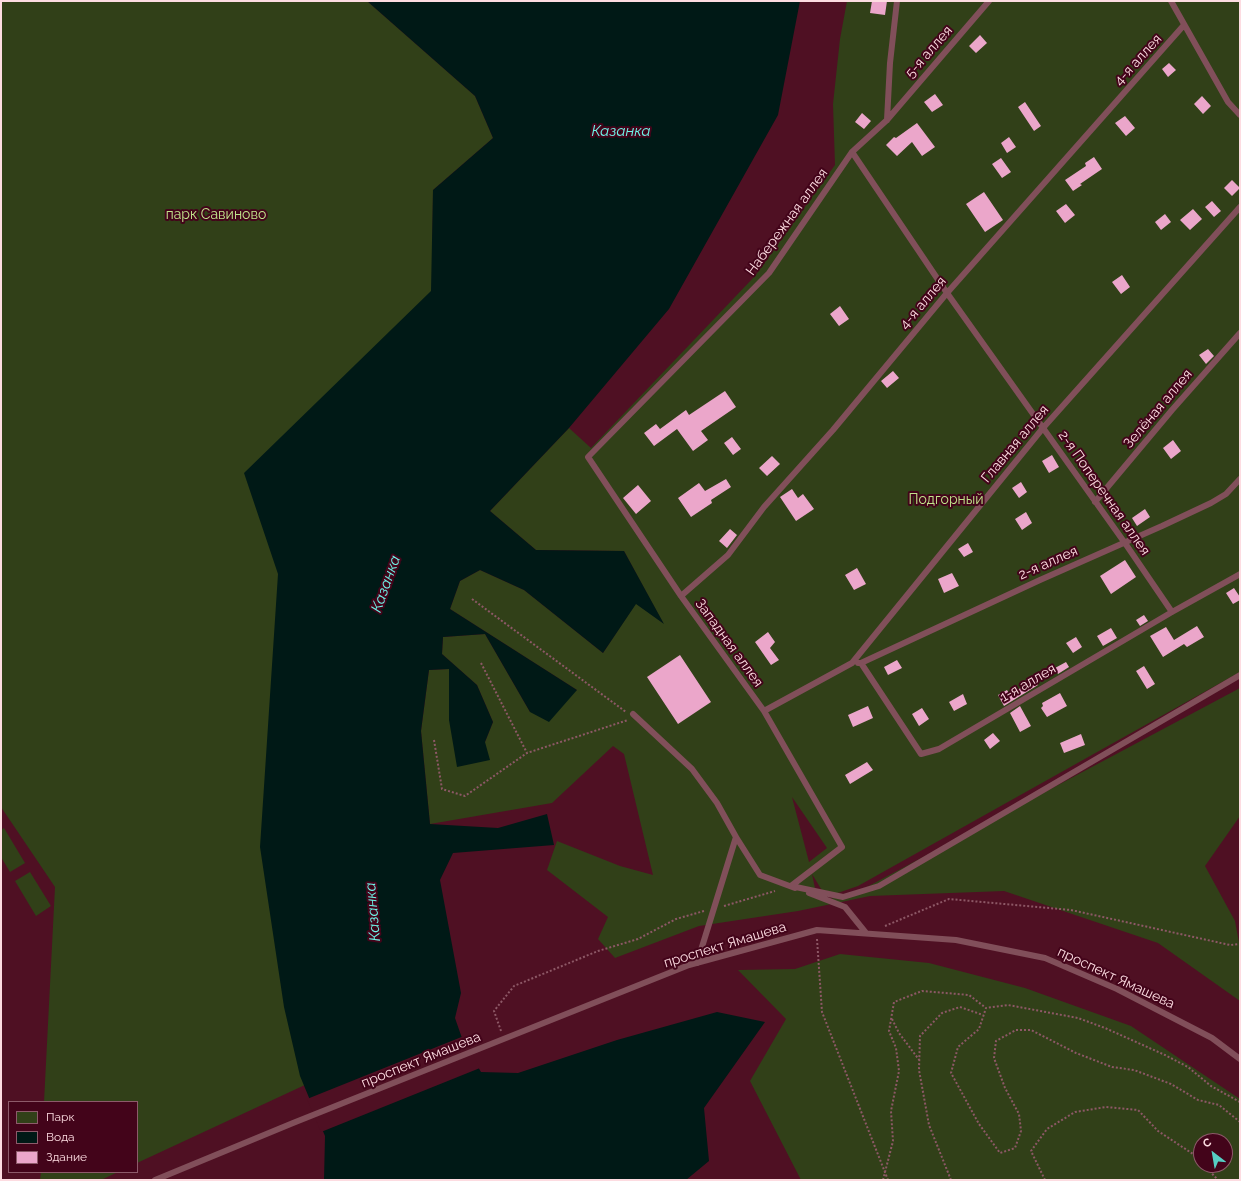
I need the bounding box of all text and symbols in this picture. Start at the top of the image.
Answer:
street label: 5-я аллея [902,23,956,81]
street label: 4-я аллея [1111,31,1165,89]
water label: Казанка [591,122,651,140]
street label: Набережная аллея [743,165,831,279]
park label: парк Савиново [166,207,266,223]
street label: 4-я аллея [896,273,950,333]
street label: Зелёная аллея [1120,366,1196,452]
street label: Главная аллея [978,402,1052,486]
street label: 2-я Поперечная аллея [1055,427,1153,559]
park label: Подгорный [908,492,984,508]
street label: 2-я аллея [1016,543,1080,583]
water label: Казанка [367,553,405,615]
street label: Западная аллея [691,596,767,690]
street label: 1-я аллея [997,660,1059,706]
water label: Казанка [361,882,385,942]
street label: проспект Ямашева [662,918,788,972]
street label: проспект Ямашева [1055,944,1177,1012]
street label: проспект Ямашева [359,1028,483,1092]
legend [8,1101,138,1173]
text: Парк [46,1110,75,1124]
text: Вода [46,1130,75,1144]
north arrow [1193,1133,1233,1173]
text: С [1200,1136,1214,1151]
text: Здание [46,1150,87,1164]

